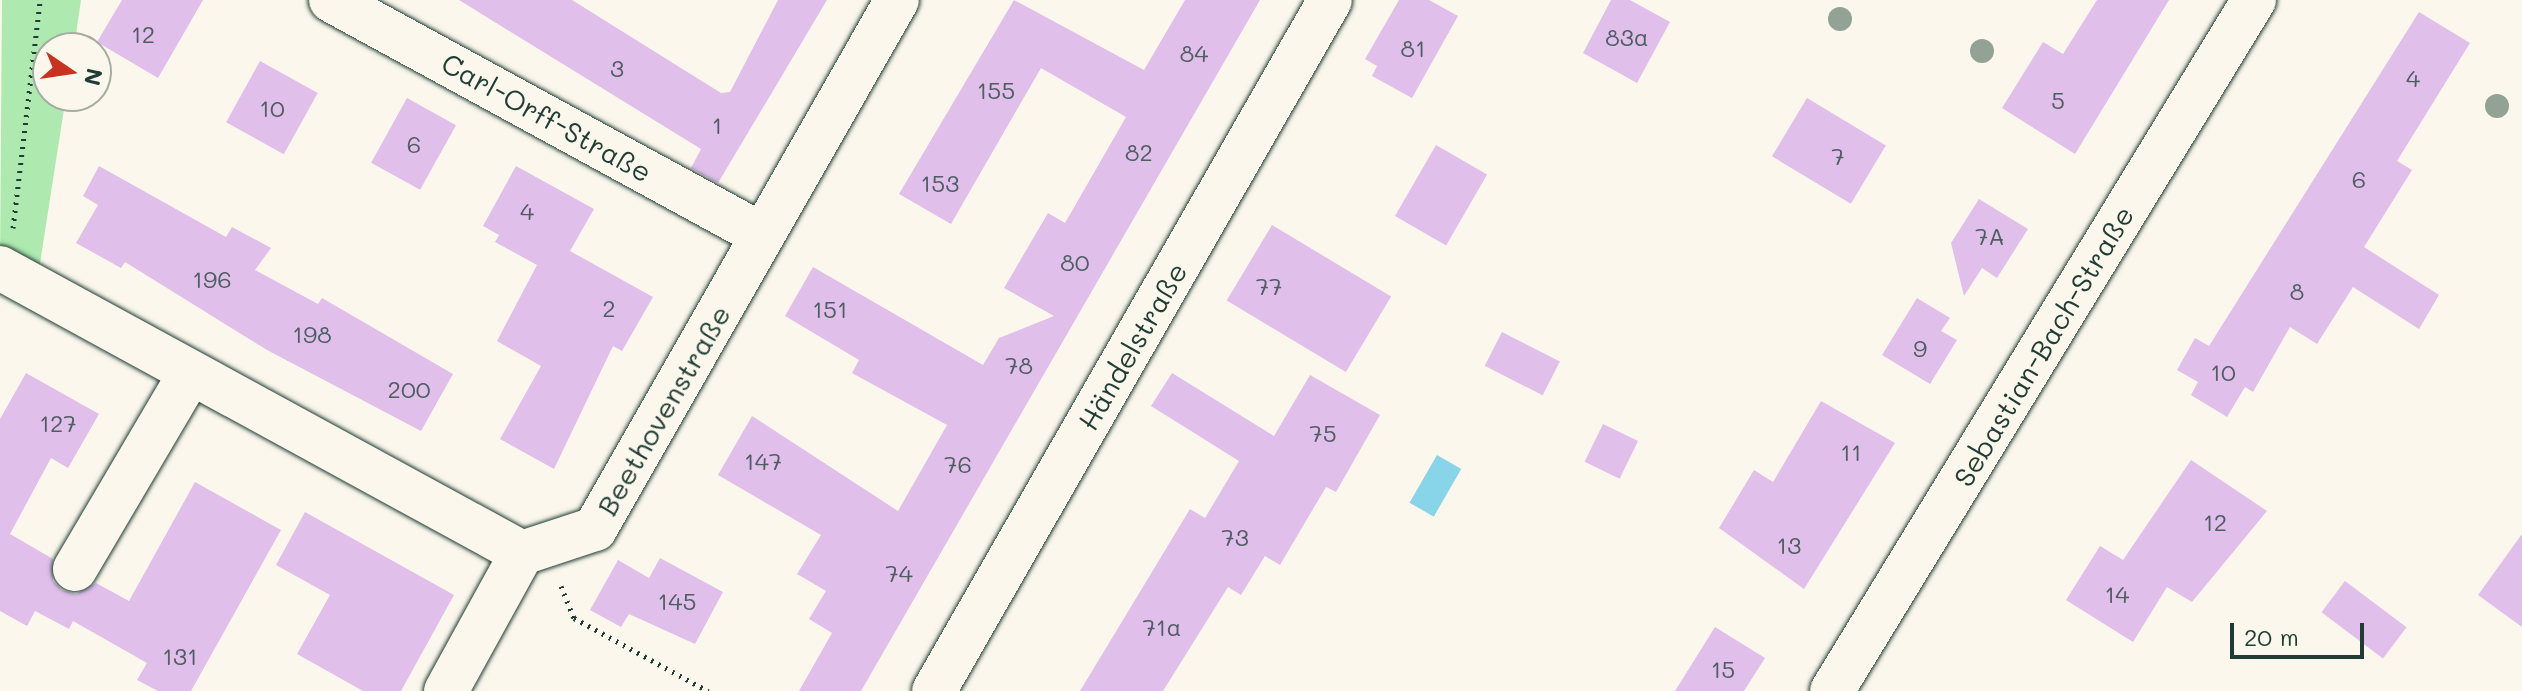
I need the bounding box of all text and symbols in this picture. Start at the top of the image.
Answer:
house number: 12 [131,20,155,48]
house number: 83a [1605,23,1649,51]
north arrow [32,32,112,112]
house number: 81 [1400,34,1426,62]
house number: 84 [1180,39,1208,67]
street label: Carl-Orff-Straße [436,45,658,189]
house number: 3 [610,54,624,82]
house number: 4 [2406,64,2420,92]
text: N [78,66,110,88]
house number: 155 [977,76,1015,104]
house number: 5 [2051,86,2065,114]
house number: 10 [259,94,285,122]
house number: 1 [712,111,722,139]
house number: 6 [407,130,421,158]
house number: 82 [1125,138,1153,166]
house number: 7 [1831,142,1845,170]
house number: 6 [2352,165,2366,193]
house number: 153 [921,169,959,197]
house number: 4 [520,197,534,225]
street label: Sebastian-Bach-Straße [1946,200,2140,492]
house number: 7A [1975,222,2005,250]
house number: 80 [1060,248,1090,276]
street label: Händelstraße [1071,256,1193,436]
house number: 196 [192,265,232,293]
house number: 77 [1256,272,1282,300]
house number: 8 [2290,277,2304,305]
house number: 2 [602,294,616,322]
house number: 151 [812,295,848,323]
street label: Beethovenstraße [589,299,737,521]
house number: 198 [292,320,332,348]
house number: 9 [1913,334,1927,362]
house number: 78 [1005,351,1033,379]
house number: 10 [2210,358,2236,386]
house number: 200 [388,375,430,403]
house number: 127 [39,409,77,437]
house number: 75 [1309,419,1337,447]
house number: 11 [1840,438,1862,466]
house number: 147 [744,447,782,475]
house number: 76 [944,450,972,478]
house number: 12 [2203,508,2227,536]
house number: 73 [1221,523,1249,551]
house number: 13 [1777,531,1801,559]
house number: 74 [885,559,913,587]
house number: 14 [2105,580,2129,608]
house number: 145 [658,587,696,615]
scale bar [2234,607,2368,657]
house number: 71a [1142,613,1182,641]
text: 20 m [2244,621,2299,652]
house number: 131 [162,642,198,670]
house number: 15 [1711,655,1735,683]

